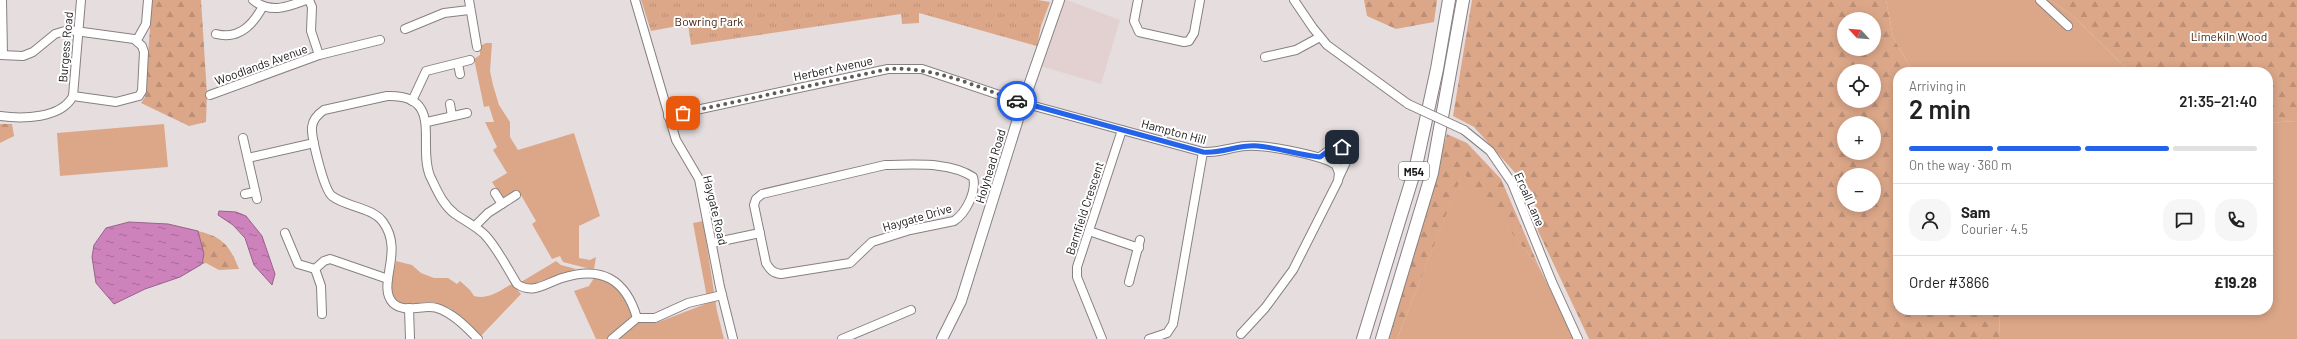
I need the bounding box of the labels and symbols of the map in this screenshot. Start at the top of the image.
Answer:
street label: Burgess Road [55,11,75,83]
north arrow [1837,12,1881,56]
park label: Bowring Park [675,14,743,28]
park label: Limekiln Wood [2191,29,2267,43]
street label: Woodlands Avenue [213,41,309,87]
street label: Herbert Avenue [792,53,874,83]
courier [997,81,1037,121]
pin [666,96,700,130]
street label: Hampton Hill [1140,116,1208,146]
street label: Holyhead Road [972,127,1008,205]
pin [1325,130,1359,164]
street label: Barnfield Crescent [1062,160,1106,256]
road number: M54 [1399,162,1429,180]
street label: Ercall Lane [1512,170,1548,228]
street label: Haygate Road [701,174,731,246]
street label: Haygate Drive [881,200,953,234]

